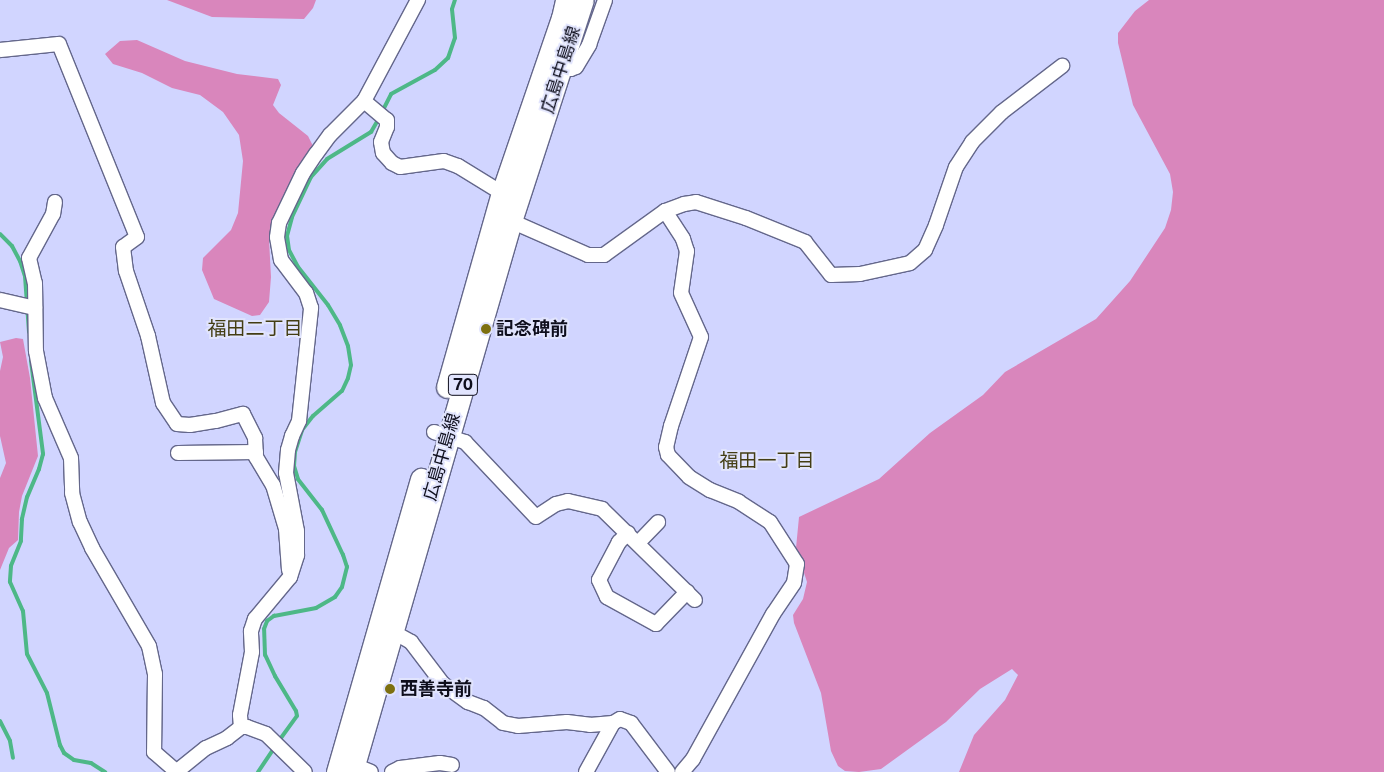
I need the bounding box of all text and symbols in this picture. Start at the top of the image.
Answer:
street label: 広島中島線 [537,24,585,116]
district label: 福田二丁目 [208,318,302,340]
place label: 記念碑前 [496,318,568,340]
marker: 記念碑前 [480,323,492,335]
road number: 70 [447,372,479,398]
street label: 広島中島線 [419,411,465,503]
district label: 福田一丁目 [720,450,814,472]
place label: 西善寺前 [400,678,472,700]
marker: 西善寺前 [384,683,396,695]

